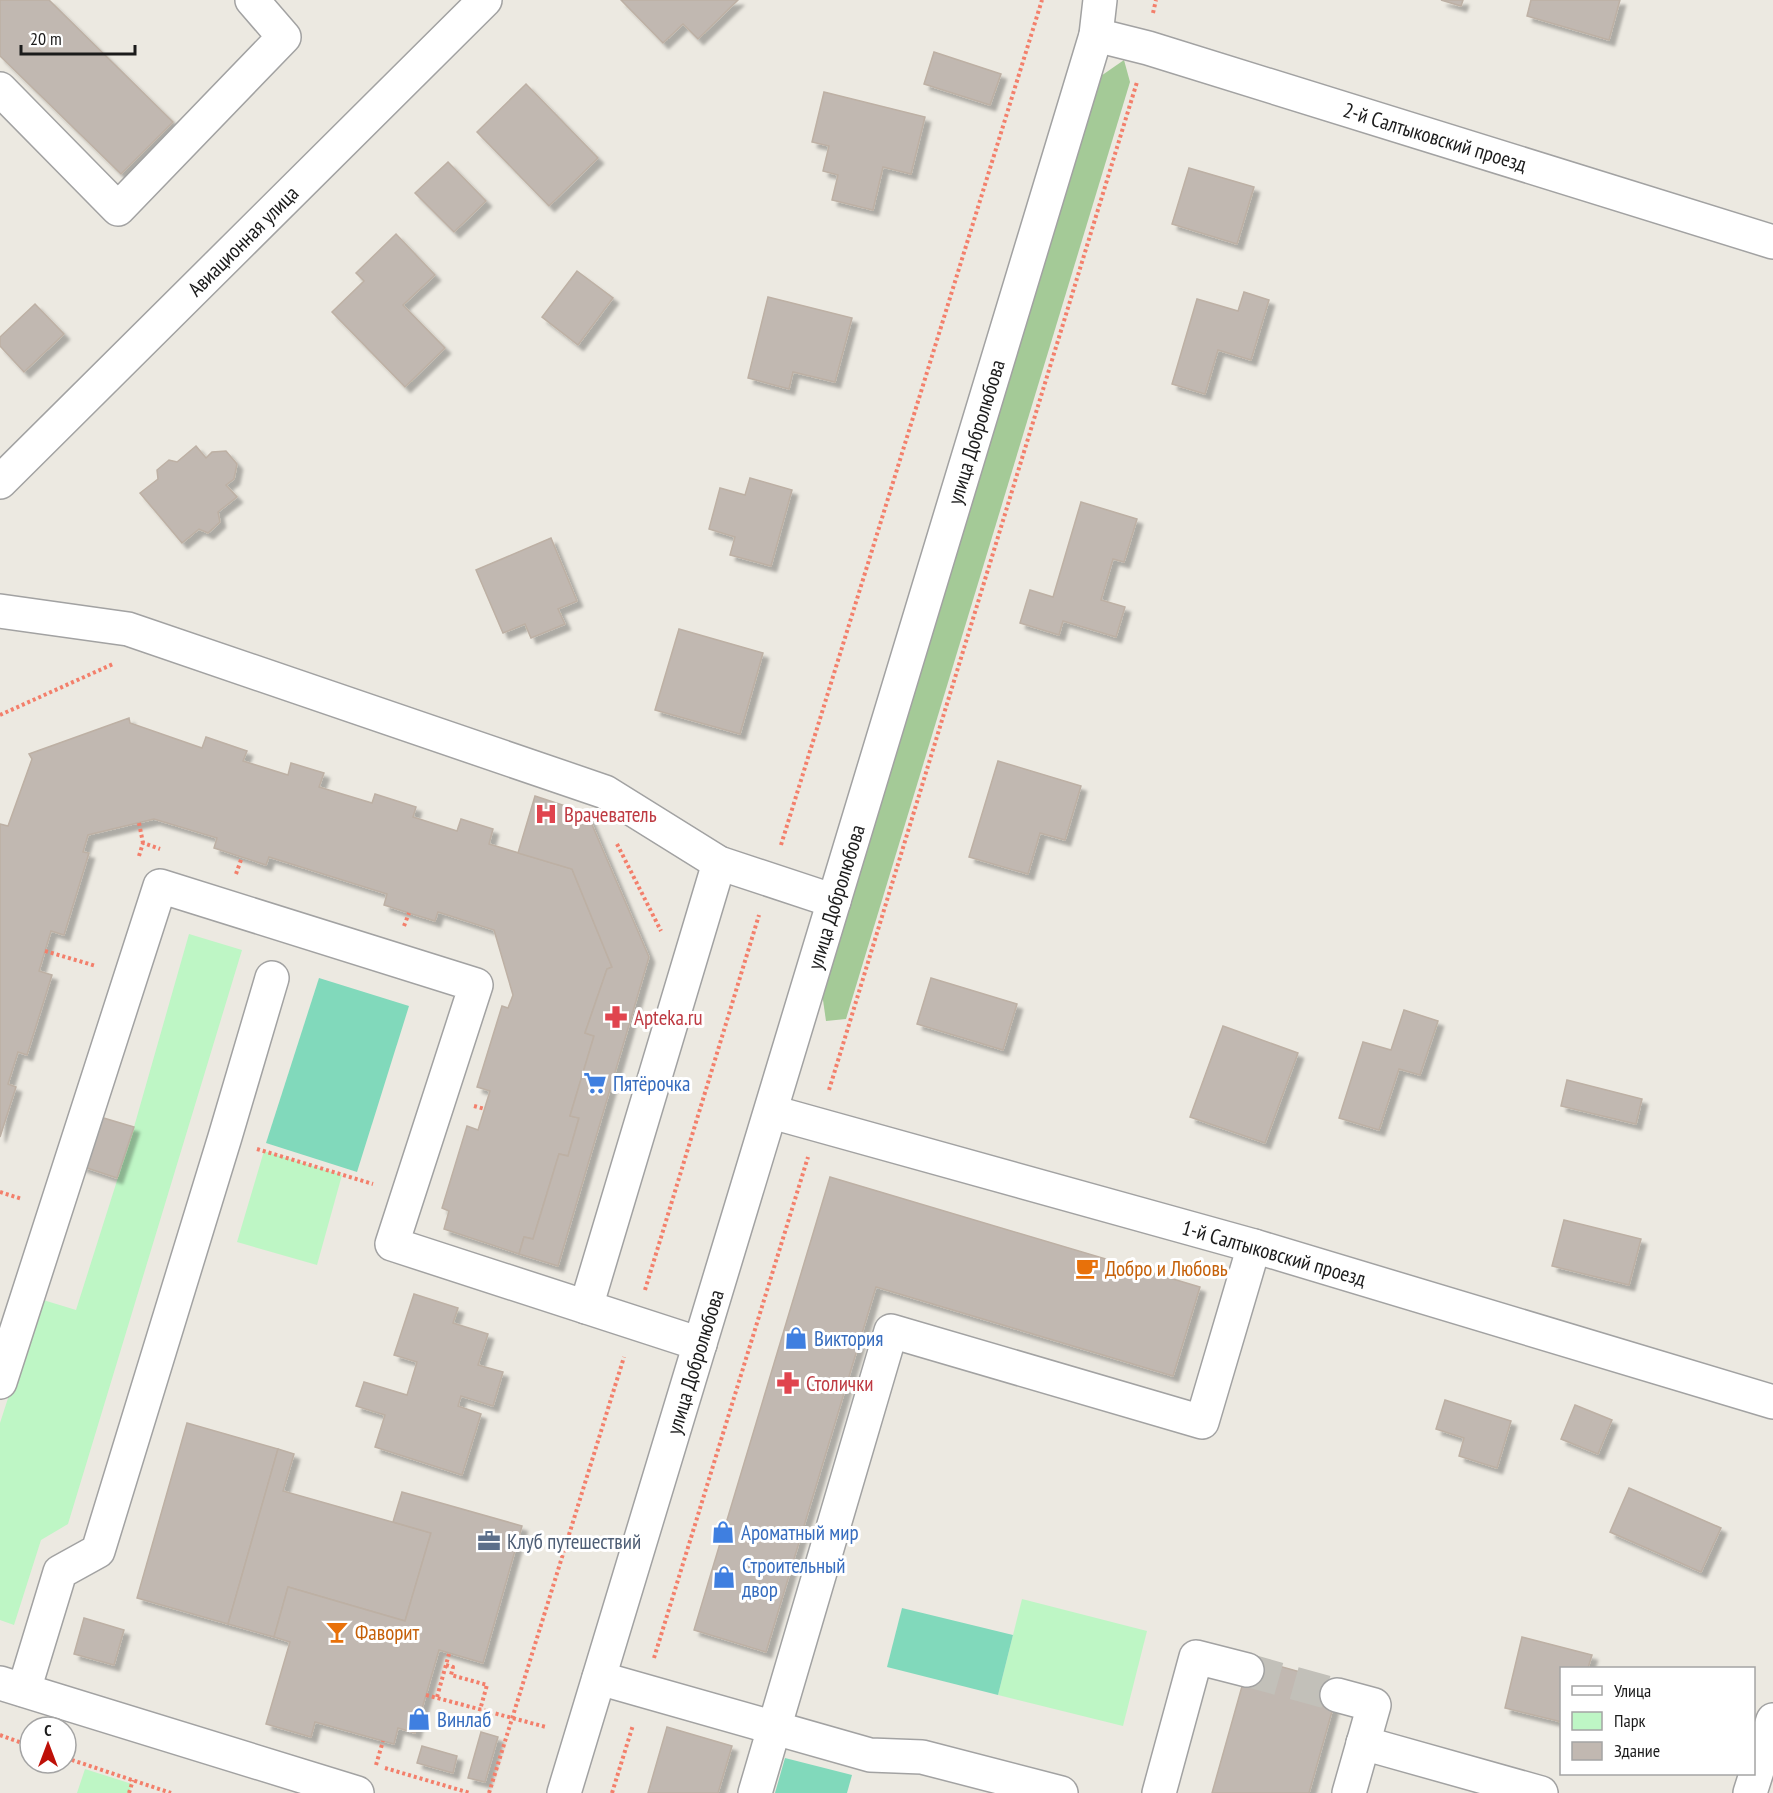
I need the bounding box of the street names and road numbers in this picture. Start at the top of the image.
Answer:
street label: 2-й Салтыковский проезд [1340,96,1530,178]
street label: Авиационная улица [182,180,304,302]
street label: улица Добролюбова [941,356,1011,508]
street label: улица Добролюбова [801,821,871,973]
street label: 1-й Салтыковский проезд [1179,1214,1369,1292]
street label: улица Добролюбова [660,1286,730,1438]

